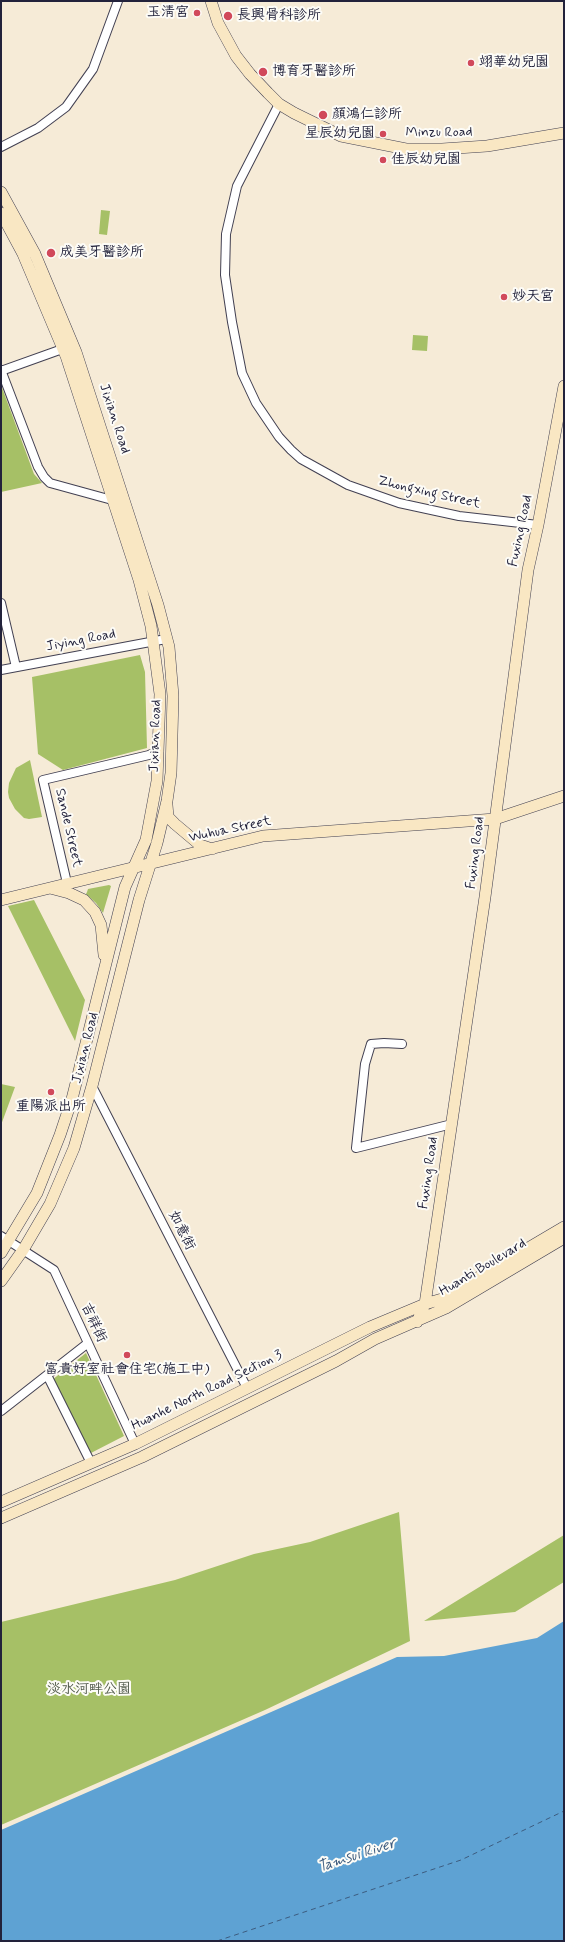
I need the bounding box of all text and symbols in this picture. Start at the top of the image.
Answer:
place label: 玉清宮 [147,5,189,21]
marker: 玉清宮 [192,8,202,18]
place label: 長興骨科診所 [237,8,321,24]
marker: 長興骨科診所 [222,10,234,22]
place label: 翊華幼兒園 [479,55,549,71]
marker: 翊華幼兒園 [466,58,476,68]
place label: 博育牙醫診所 [272,64,356,80]
marker: 博育牙醫診所 [257,66,269,78]
place label: 顏鴻仁診所 [332,107,402,123]
marker: 顏鴻仁診所 [317,109,329,121]
street label: Minzu Road [405,125,473,141]
place label: 星辰幼兒園 [305,126,375,142]
marker: 星辰幼兒園 [378,129,388,139]
place label: 佳辰幼兒園 [391,152,461,168]
marker: 佳辰幼兒園 [378,155,388,165]
place label: 成美牙醫診所 [60,245,144,261]
marker: 成美牙醫診所 [45,247,57,259]
place label: 妙天宮 [512,289,554,305]
marker: 妙天宮 [499,292,509,302]
street label: Jixian Road [95,382,133,456]
street label: Zhongxing Street [376,473,482,513]
street label: Fuxing Road [505,494,537,568]
street label: Jiying Road [45,626,117,656]
street label: Jixian Road [146,699,166,773]
street label: Sande Street [51,787,85,869]
street label: Wuhua Street [187,813,273,847]
street label: Fuxing Road [463,816,489,890]
street label: Jixian Road [69,1011,103,1085]
marker: 重陽派出所 [46,1087,56,1097]
place label: 重陽派出所 [16,1099,86,1115]
street label: Fuxing Road [416,1136,442,1210]
street label: 如意街 [164,1208,198,1254]
street label: Huanti Boulevard [437,1235,529,1301]
street label: 吉祥街 [77,1300,109,1346]
street label: Huanhe North Road Section 3 [129,1347,285,1435]
marker: 富貴好室社會住宅(施工中) [122,1350,132,1360]
place label: 富貴好室社會住宅(施工中) [45,1362,209,1378]
park label: 淡水河畔公園 [47,1682,131,1698]
water label: Tamsui River [316,1835,398,1877]

